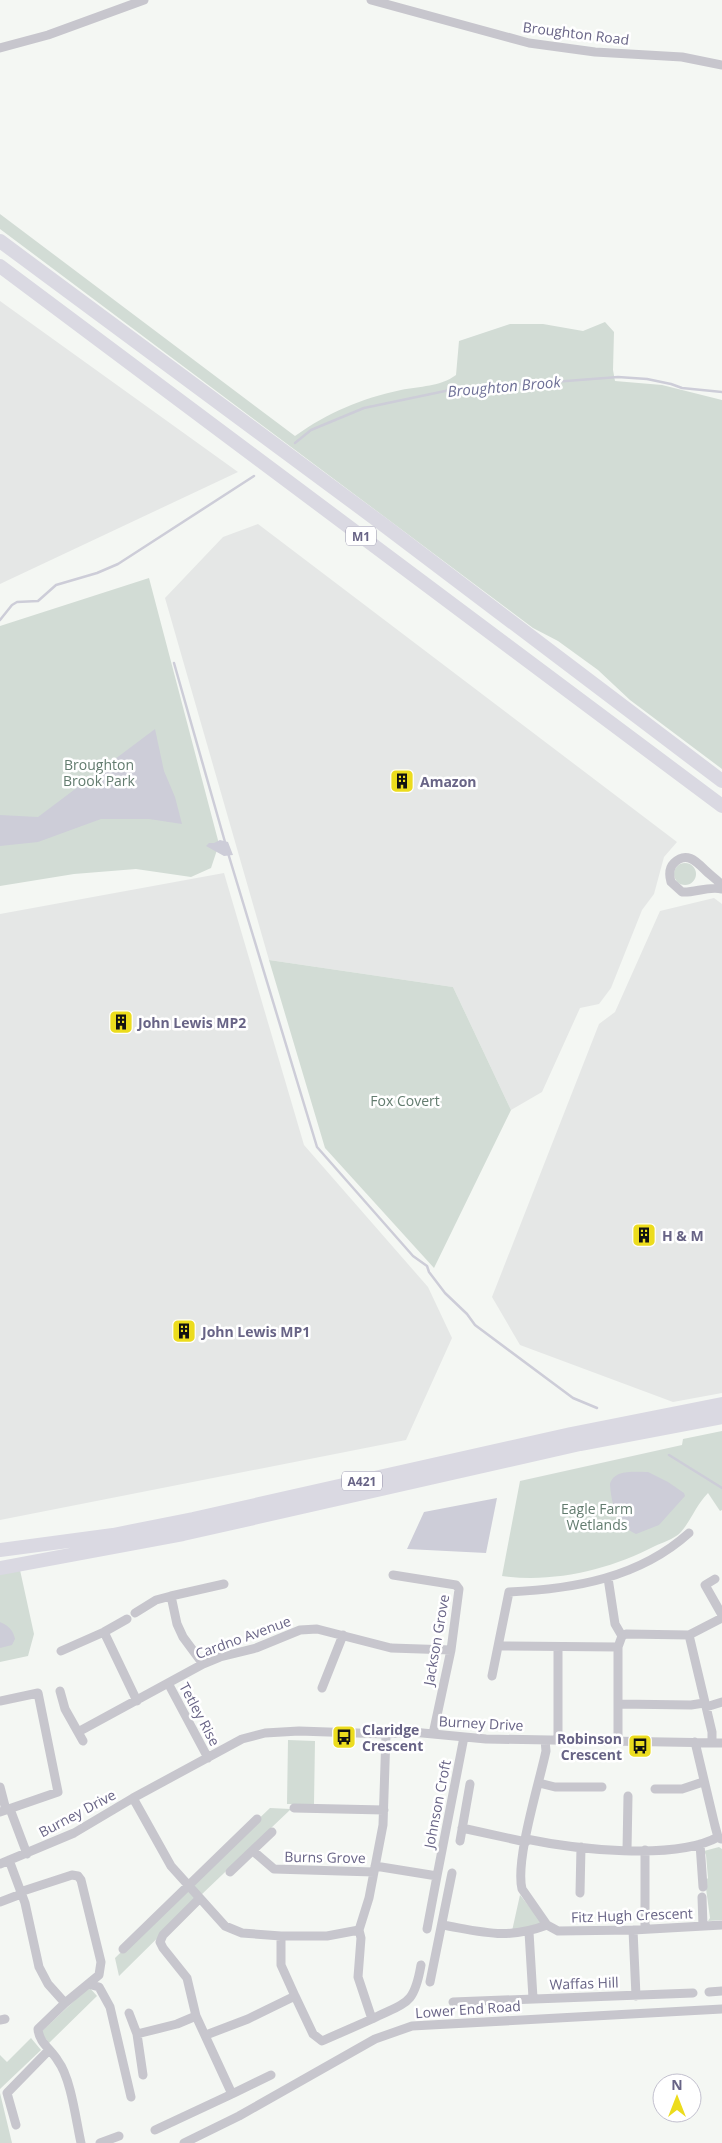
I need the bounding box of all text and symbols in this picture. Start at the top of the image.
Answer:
street label: Broughton Road [522,17,630,49]
water label: Broughton Brook [447,371,562,401]
road number: M1 [346,526,376,546]
park label: Broughton Brook Park [63,755,136,790]
building icon: Amazon [389,768,415,794]
place label: Amazon [420,772,477,791]
building icon: John Lewis MP2 [108,1009,134,1035]
place label: John Lewis MP2 [136,1013,246,1032]
park label: Fox Covert [370,1091,440,1110]
building icon: H & M [631,1222,657,1248]
place label: H & M [662,1226,704,1245]
building icon: John Lewis MP1 [171,1318,197,1344]
place label: John Lewis MP1 [200,1322,310,1341]
road number: A421 [342,1472,382,1490]
park label: Eagle Farm Wetlands [561,1499,633,1534]
street label: Jackson Grove [418,1593,453,1689]
street label: Cardno Avenue [193,1611,293,1663]
street label: Tetley Rise [175,1679,225,1749]
street label: Burney Drive [438,1711,524,1735]
place label: Claridge Crescent [362,1720,423,1755]
bus stop icon: Claridge Crescent [331,1724,357,1750]
place label: Robinson Crescent [557,1729,622,1764]
bus stop icon: Robinson Crescent [627,1733,653,1759]
street label: Johnson Croft [419,1758,455,1852]
street label: Burney Drive [35,1785,119,1841]
street label: Burns Grove [284,1847,366,1867]
street label: Fitz Hugh Crescent [571,1903,693,1927]
street label: Waffas Hill [549,1972,619,1994]
street label: Lower End Road [415,1996,521,2022]
north arrow [652,2073,702,2123]
text: N [671,2075,683,2094]

